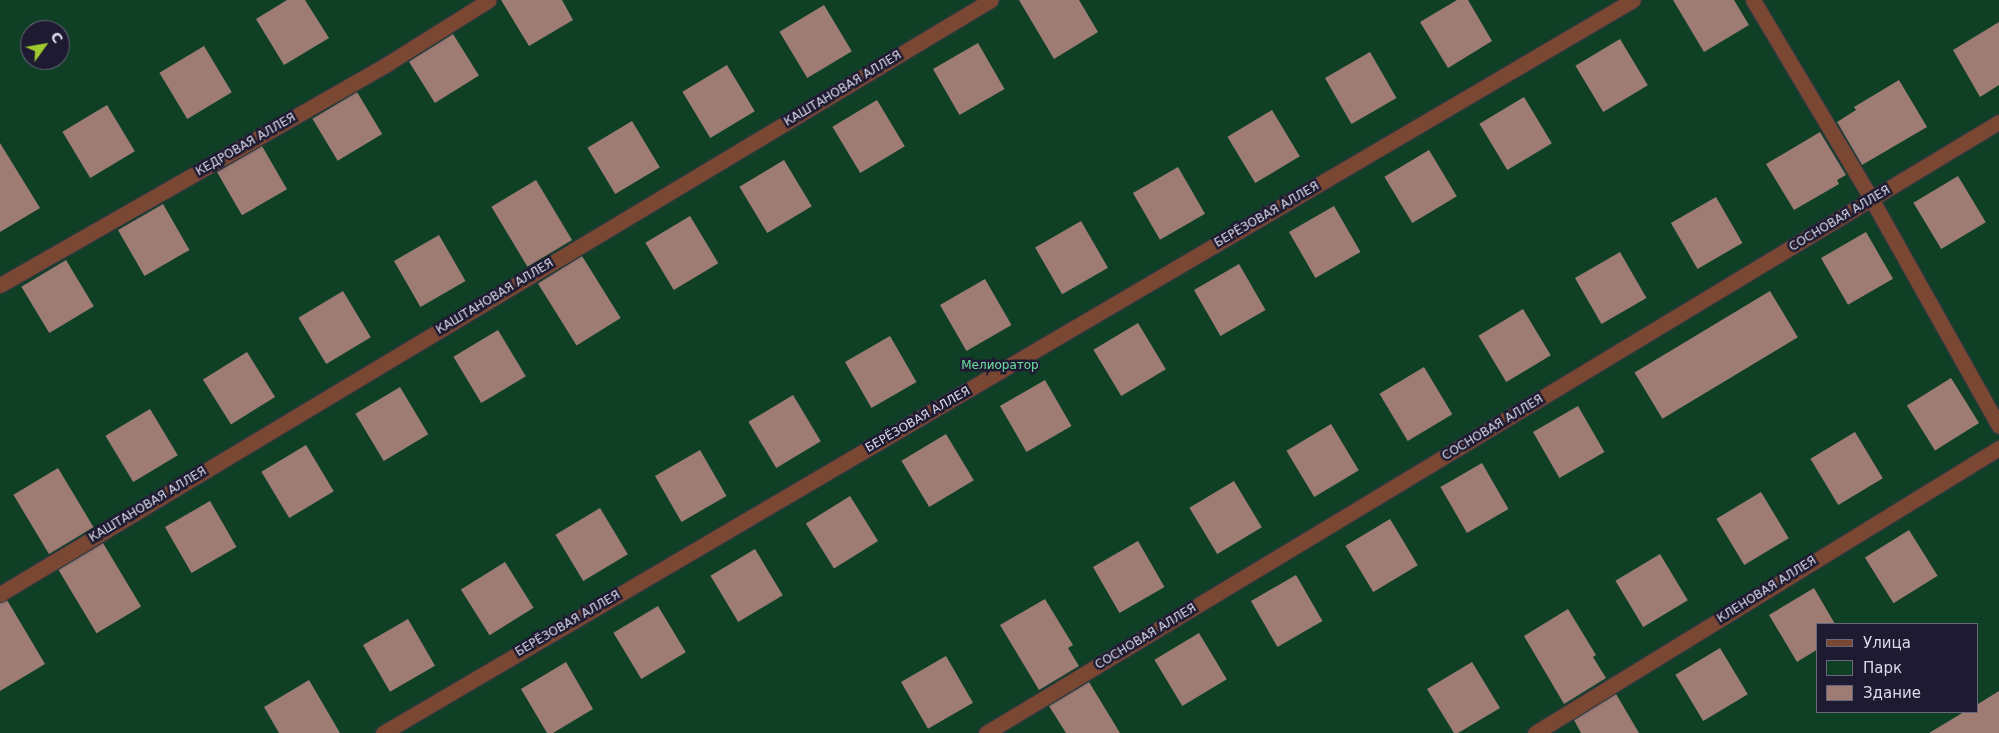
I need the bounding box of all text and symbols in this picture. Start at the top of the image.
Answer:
north arrow [20,20,70,70]
text: С [47,29,66,46]
street label: КАШТАНОВАЯ АЛЛЕЯ [782,48,904,130]
street label: КЕДРОВАЯ АЛЛЕЯ [194,111,298,179]
street label: БЕРЁЗОВАЯ АЛЛЕЯ [1212,179,1322,251]
street label: СОСНОВАЯ АЛЛЕЯ [1787,183,1893,255]
street label: КАШТАНОВАЯ АЛЛЕЯ [434,256,556,338]
park label: Мелиоратор [961,359,1039,373]
street label: БЕРЁЗОВАЯ АЛЛЕЯ [863,384,973,456]
street label: СОСНОВАЯ АЛЛЕЯ [1440,392,1546,464]
street label: КАШТАНОВАЯ АЛЛЕЯ [87,464,209,546]
street label: КЛЕНОВАЯ АЛЛЕЯ [1715,554,1819,626]
street label: БЕРЁЗОВАЯ АЛЛЕЯ [513,588,623,660]
street label: СОСНОВАЯ АЛЛЕЯ [1093,601,1199,673]
legend [1816,623,1979,713]
text: Улица [1863,634,1911,652]
text: Парк [1863,659,1902,677]
text: Здание [1863,684,1921,702]

